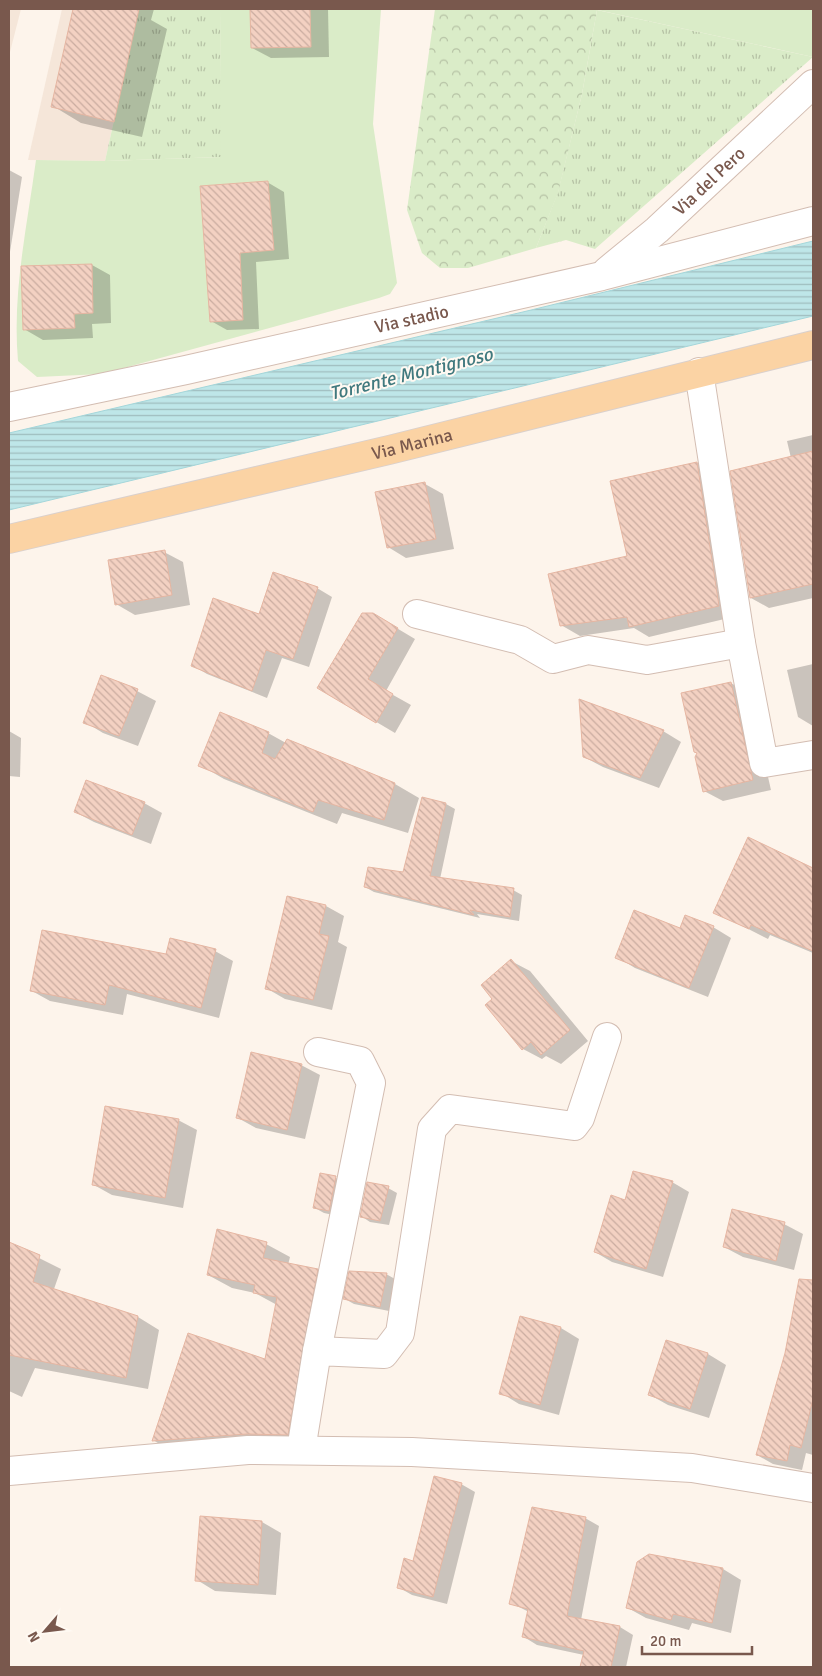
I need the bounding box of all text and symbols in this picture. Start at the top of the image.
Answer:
street label: Via del Pero [669,142,750,220]
street label: Via stadio [372,300,451,338]
water label: Torrente Montignoso [327,342,496,406]
street label: Via Marina [369,424,455,465]
north arrow [20,1606,70,1656]
scale bar [642,1624,752,1656]
text: N [24,1629,44,1645]
text: 20 m [650,1632,681,1650]

